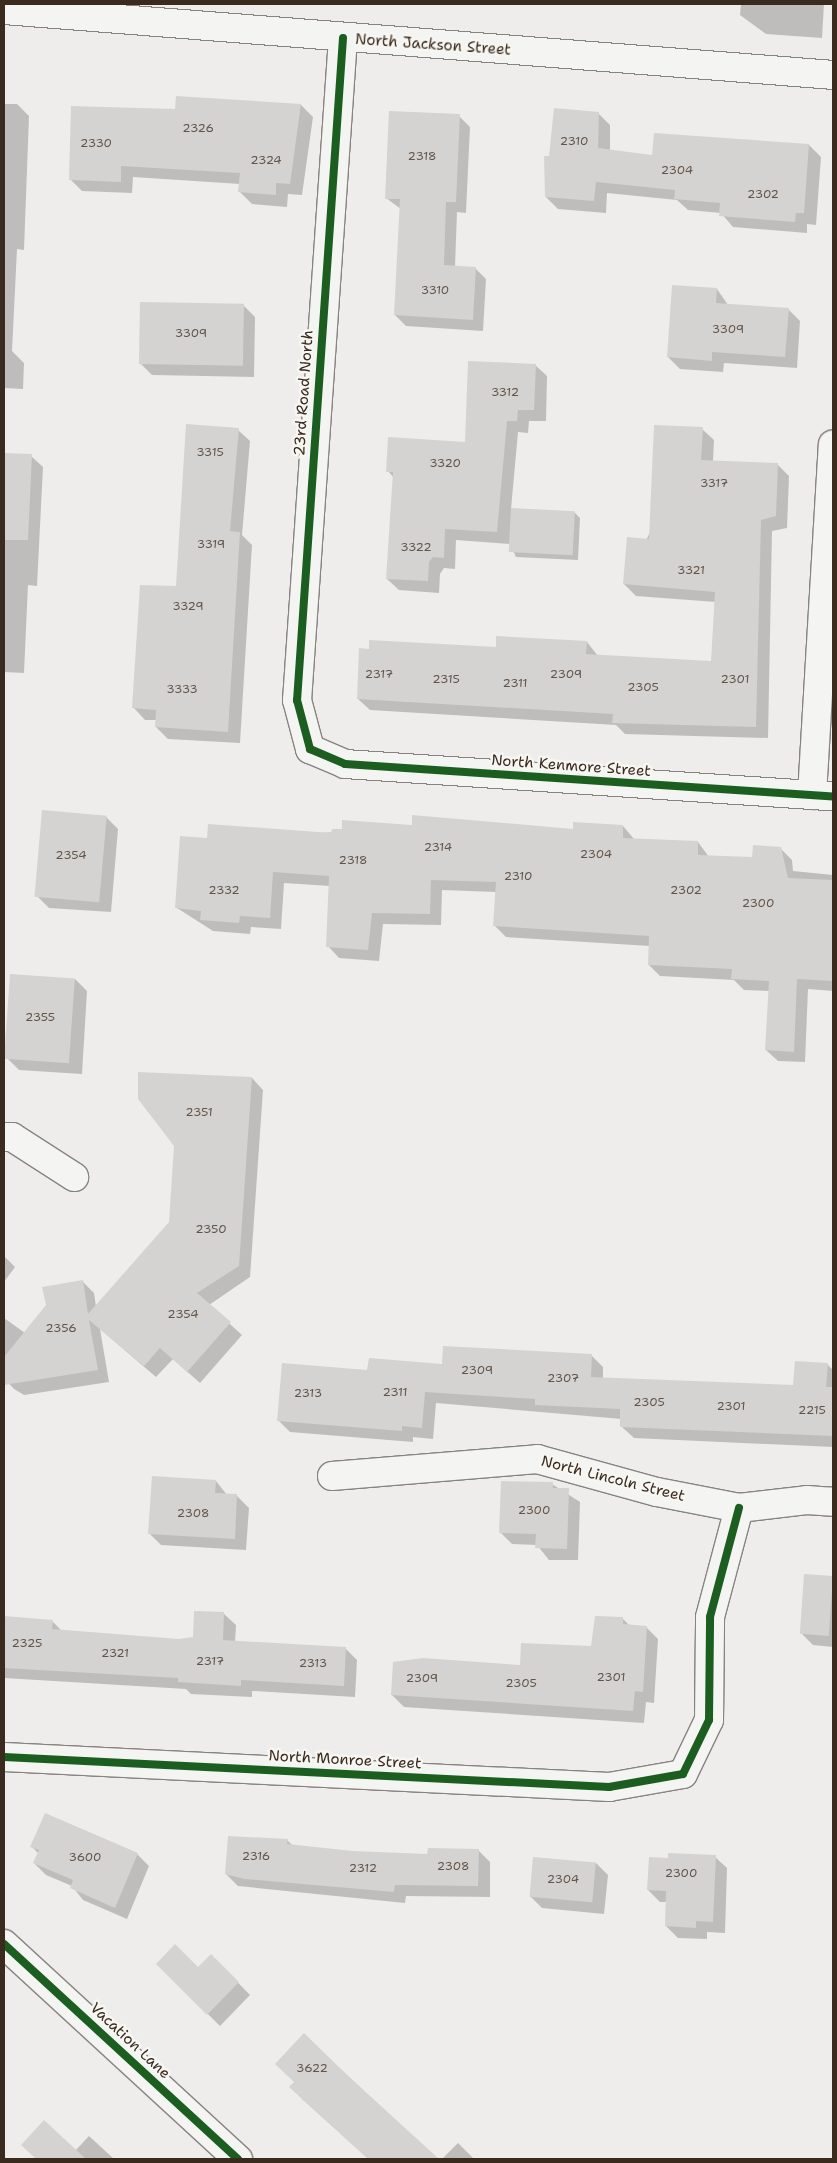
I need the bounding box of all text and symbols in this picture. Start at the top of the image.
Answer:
street label: North Jackson Street [355,31,511,59]
house number: 2326 [182,122,214,136]
house number: 2310 [560,135,588,149]
house number: 2330 [80,137,112,151]
house number: 2318 [408,150,436,164]
house number: 2324 [250,154,282,168]
house number: 2304 [661,164,693,178]
house number: 2302 [747,188,779,202]
house number: 3310 [421,284,449,298]
house number: 3309 [712,323,744,337]
house number: 3309 [175,327,207,341]
street label: 23rd Road North [291,329,317,457]
house number: 3312 [491,386,519,400]
house number: 3315 [196,446,224,460]
house number: 3320 [429,457,461,471]
house number: 3317 [700,477,728,491]
house number: 3319 [197,538,225,552]
house number: 3322 [400,541,432,555]
house number: 3321 [677,564,705,578]
house number: 3329 [172,600,204,614]
house number: 2317 [365,668,393,682]
house number: 2309 [550,668,582,682]
house number: 2315 [432,673,460,687]
house number: 2301 [720,673,750,687]
house number: 2311 [502,677,528,691]
house number: 2305 [627,681,659,695]
house number: 3333 [166,683,198,697]
street label: North Kenmore Street [491,751,651,781]
house number: 2314 [424,841,452,855]
house number: 2304 [580,848,612,862]
house number: 2354 [55,849,87,863]
house number: 2318 [339,854,367,868]
house number: 2310 [504,870,532,884]
house number: 2332 [208,884,240,898]
house number: 2302 [670,884,702,898]
house number: 2300 [742,897,774,911]
house number: 2355 [25,1011,55,1025]
house number: 2351 [185,1106,213,1120]
house number: 2350 [195,1223,227,1237]
house number: 2354 [167,1308,199,1322]
house number: 2356 [45,1322,77,1336]
house number: 2309 [461,1364,493,1378]
house number: 2307 [547,1372,579,1386]
house number: 2311 [382,1386,408,1400]
house number: 2313 [294,1387,322,1401]
house number: 2305 [633,1396,665,1410]
house number: 2301 [716,1400,746,1414]
house number: 2215 [798,1404,826,1418]
street label: North Lincoln Street [539,1452,687,1506]
house number: 2300 [518,1504,550,1518]
house number: 2308 [177,1507,209,1521]
house number: 2325 [12,1637,42,1651]
house number: 2321 [101,1647,129,1661]
house number: 2317 [196,1655,224,1669]
house number: 2313 [299,1657,327,1671]
house number: 2301 [596,1671,626,1685]
house number: 2309 [406,1672,438,1686]
house number: 2305 [505,1677,537,1691]
street label: North Monroe Street [268,1747,422,1773]
house number: 2316 [242,1850,270,1864]
house number: 3600 [69,1851,101,1865]
house number: 2308 [437,1860,469,1874]
house number: 2312 [349,1862,377,1876]
house number: 2300 [665,1867,697,1881]
house number: 2304 [547,1873,579,1887]
street label: Vacation Lane [86,1999,174,2083]
house number: 3622 [296,2062,328,2076]

